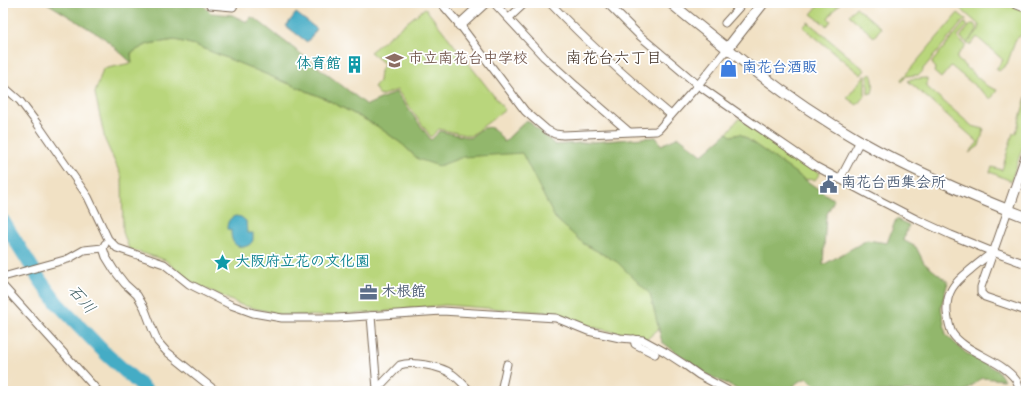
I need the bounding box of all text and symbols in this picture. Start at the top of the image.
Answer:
district label: 南花台六丁目 [566,49,662,70]
school or university icon: 市立南花台中学校 [385,50,405,70]
place label: 市立南花台中学校 [408,50,528,69]
place label: 体育館 [296,55,341,74]
building icon: 体育館 [344,55,364,75]
shop icon: 南花台酒販 [719,59,739,79]
place label: 南花台酒販 [742,59,817,78]
public building icon: 南花台西集会所 [818,174,838,194]
place label: 南花台西集会所 [841,174,946,193]
place icon: 大阪府立花の文化園 [212,253,232,273]
place label: 大阪府立花の文化園 [235,253,370,272]
water label: 石川 [62,282,98,319]
office icon: 木根館 [358,283,378,303]
place label: 木根館 [381,283,426,302]

